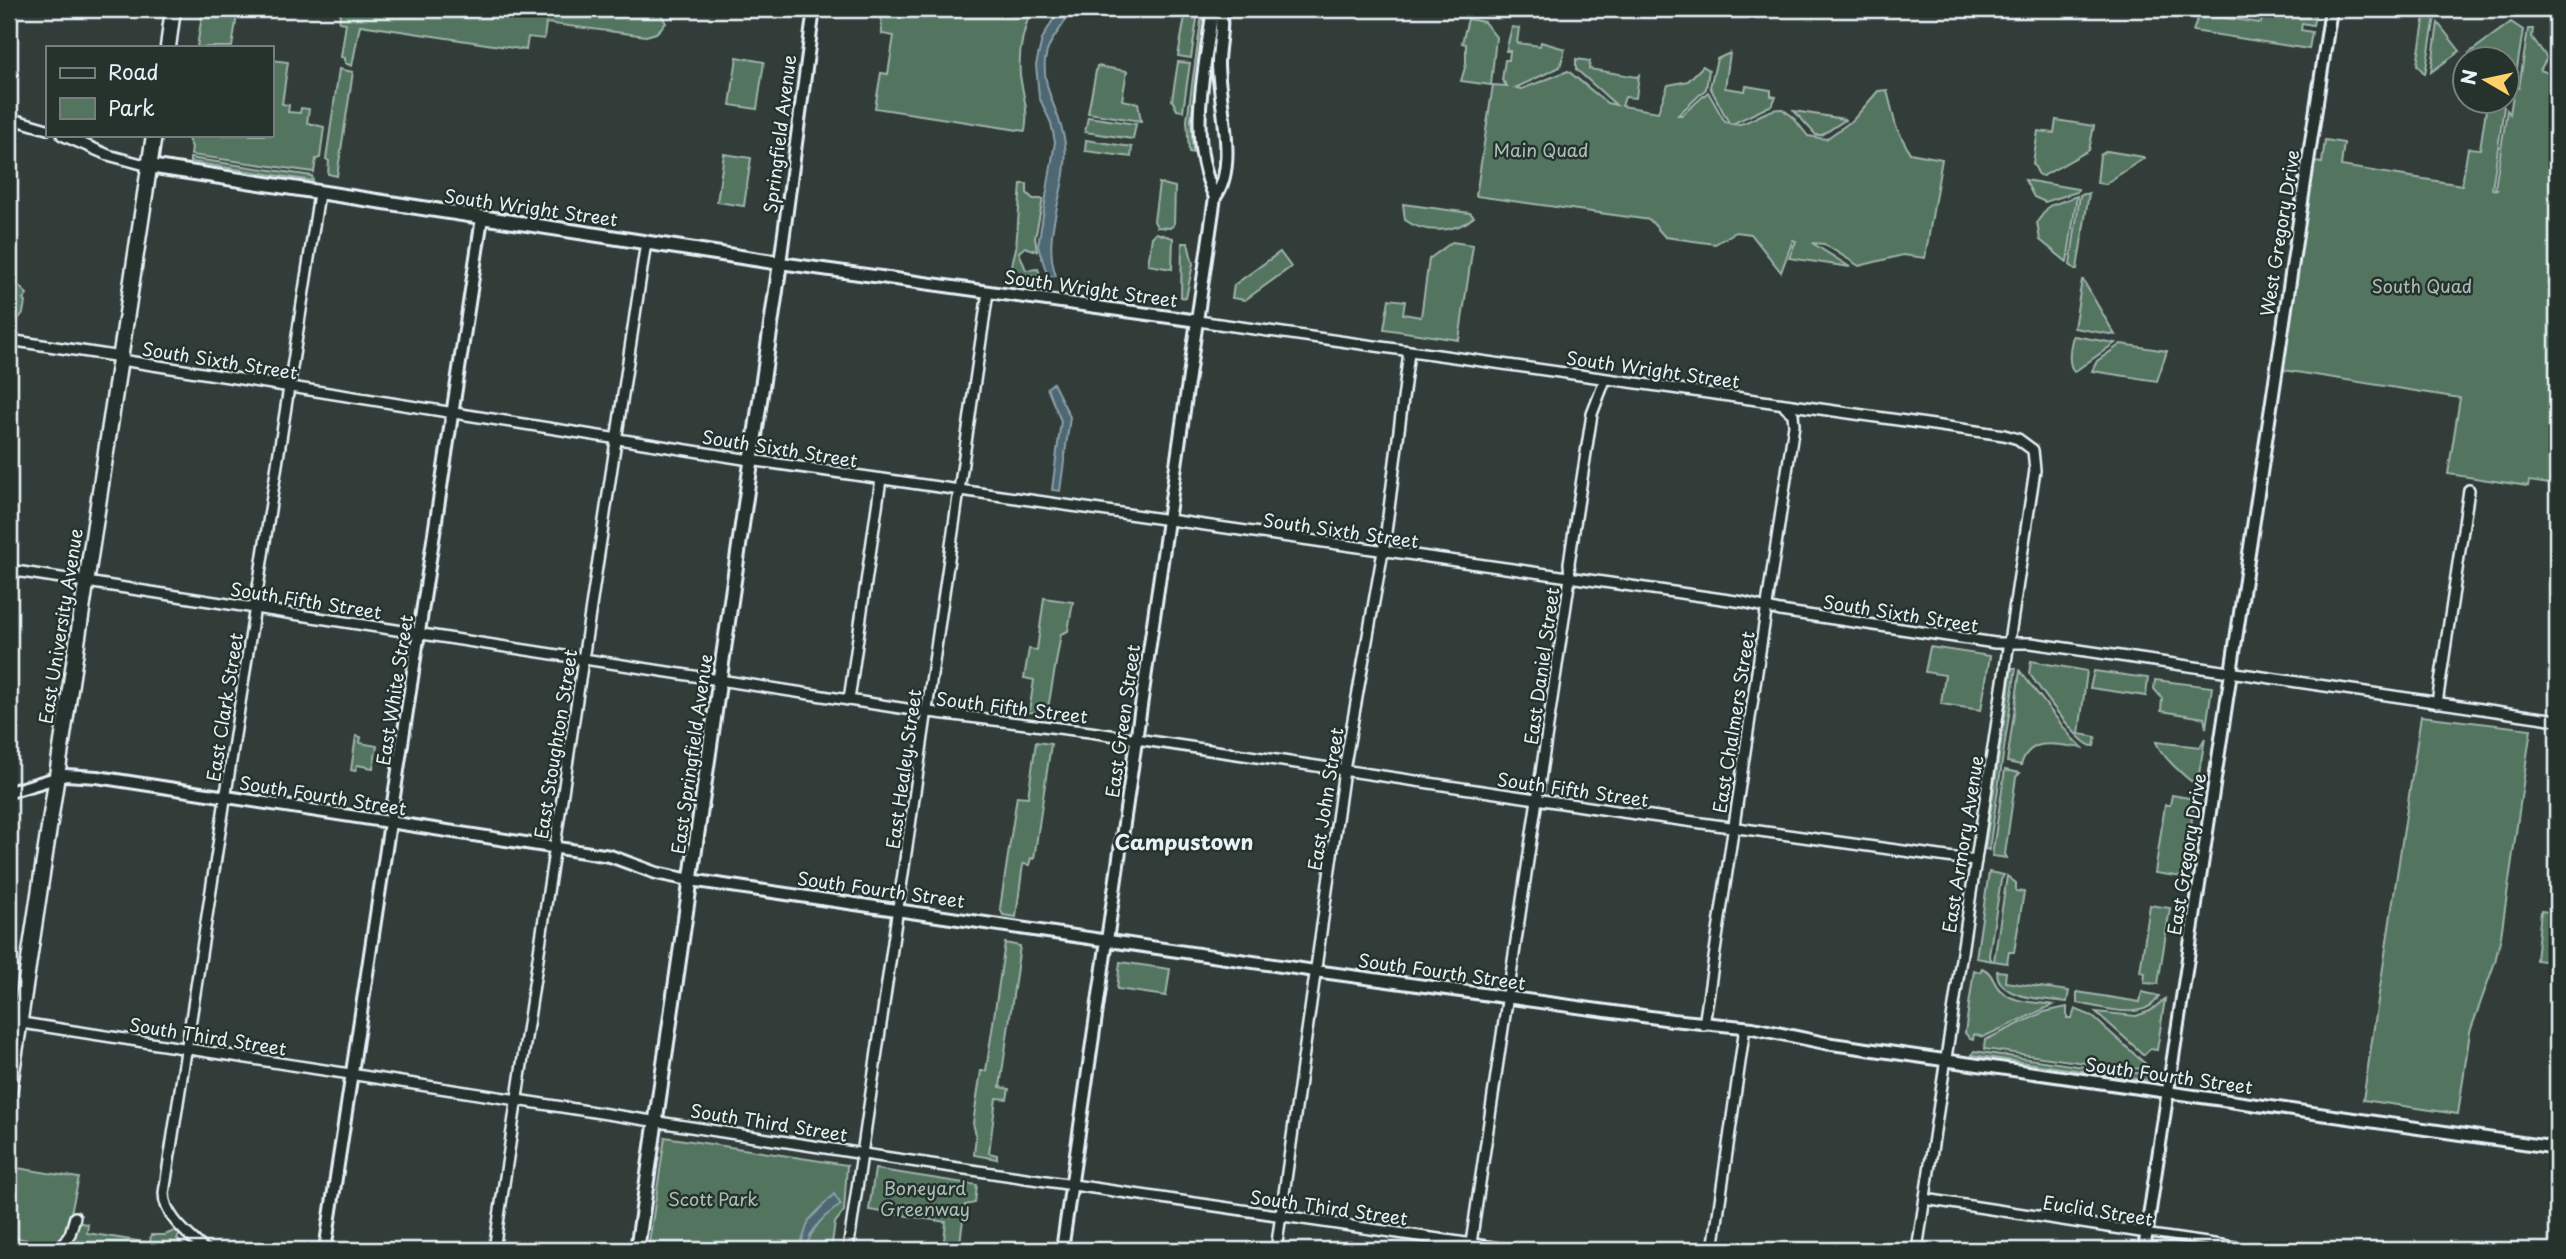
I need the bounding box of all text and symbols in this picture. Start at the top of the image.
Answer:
legend [46,46,273,136]
north arrow [2450,46,2520,116]
street label: Springfield Avenue [756,53,802,215]
text: Road [108,55,159,87]
text: N [2453,68,2483,87]
text: Park [108,91,155,123]
park label: Main Quad [1494,136,1589,163]
street label: West Gregory Drive [2252,148,2306,318]
street label: South Wright Street [443,181,619,233]
street label: South Wright Street [1003,262,1179,314]
park label: South Quad [2372,272,2472,299]
street label: South Sixth Street [140,334,300,386]
street label: South Wright Street [1565,343,1741,395]
street label: South Sixth Street [700,422,860,474]
street label: South Sixth Street [1261,506,1421,554]
street label: East University Avenue [31,526,89,726]
street label: South Fifth Street [228,575,384,625]
street label: East Daniel Street [1517,586,1565,746]
street label: South Sixth Street [1821,587,1981,639]
street label: East White Street [369,613,419,767]
street label: East Chalmers Street [1705,629,1761,815]
street label: East Clark Street [199,631,249,783]
street label: East Green Street [1098,643,1146,799]
street label: East Stoughton Street [527,647,583,841]
street label: East Springfield Avenue [664,652,718,856]
street label: South Fifth Street [935,684,1089,730]
street label: East Healey Street [878,687,928,851]
street label: East John Street [1300,725,1350,873]
street label: East Armory Avenue [1935,753,1989,935]
street label: South Fifth Street [1496,765,1650,813]
street label: South Fourth Street [238,768,408,822]
street label: East Gregory Drive [2160,771,2212,937]
district label: Campustown [1115,825,1253,857]
street label: South Fourth Street [796,864,966,914]
street label: South Fourth Street [1357,946,1527,996]
street label: South Third Street [128,1010,288,1062]
street label: South Fourth Street [2084,1050,2254,1100]
street label: South Third Street [689,1096,849,1148]
park label: Boneyard Greenway [880,1174,970,1222]
street label: South Third Street [1249,1183,1409,1231]
park label: Scott Park [668,1185,758,1212]
street label: Euclid Street [2041,1188,2155,1232]

